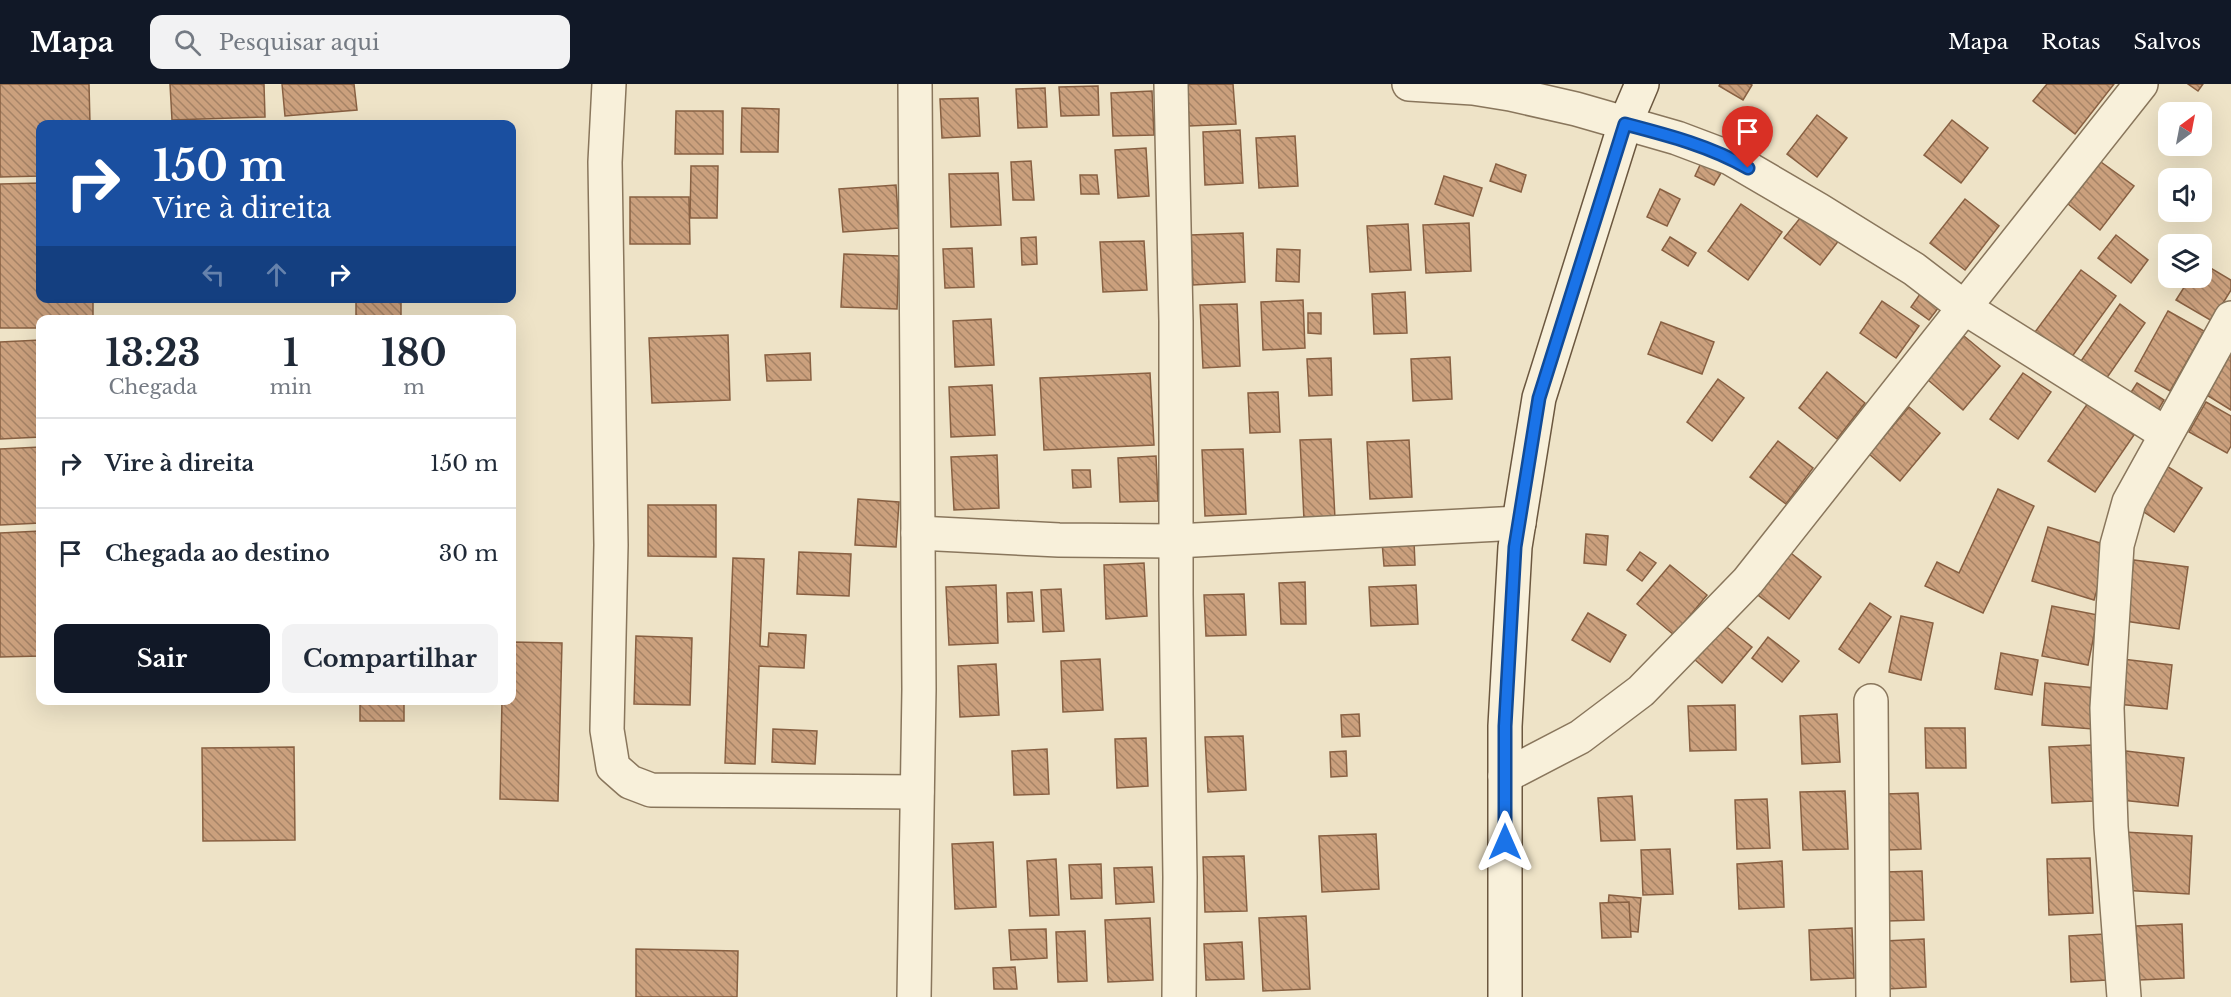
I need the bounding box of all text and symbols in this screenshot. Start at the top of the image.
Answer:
search box [150,15,570,69]
text: Mapa [30,25,114,60]
icon: search [171,26,204,59]
text: Pesquisar aqui [219,29,380,56]
text: Mapa [1948,29,2008,55]
text: Rotas [2041,29,2101,55]
text: Salvos [2134,29,2201,55]
north arrow [2158,102,2212,156]
map controls [2158,102,2212,288]
pin [1722,106,1773,168]
icon: arrive [1731,115,1764,148]
text: 150 m [153,140,286,192]
icon: right [54,144,132,222]
button: sound [2158,168,2212,222]
text: Vire à direita [153,192,331,225]
button: layers [2158,234,2212,288]
icon: left [197,258,230,291]
icon: ahead [260,258,293,291]
icon: right [323,258,356,291]
text: 13:23 [105,331,200,376]
text: 1 [283,331,299,376]
text: 180 [381,331,447,376]
text: Chegada [108,375,197,399]
text: min [270,375,312,399]
text: m [403,375,425,399]
icon: right [54,447,87,480]
text: Vire à direita [105,450,254,477]
text: 150 m [430,450,498,477]
icon: arrive [54,537,87,570]
text: Chegada ao destino [105,540,330,567]
text: 30 m [439,540,498,567]
button: Sair [54,624,270,693]
button: Compartilhar [282,624,498,693]
position arrow [1473,810,1537,874]

